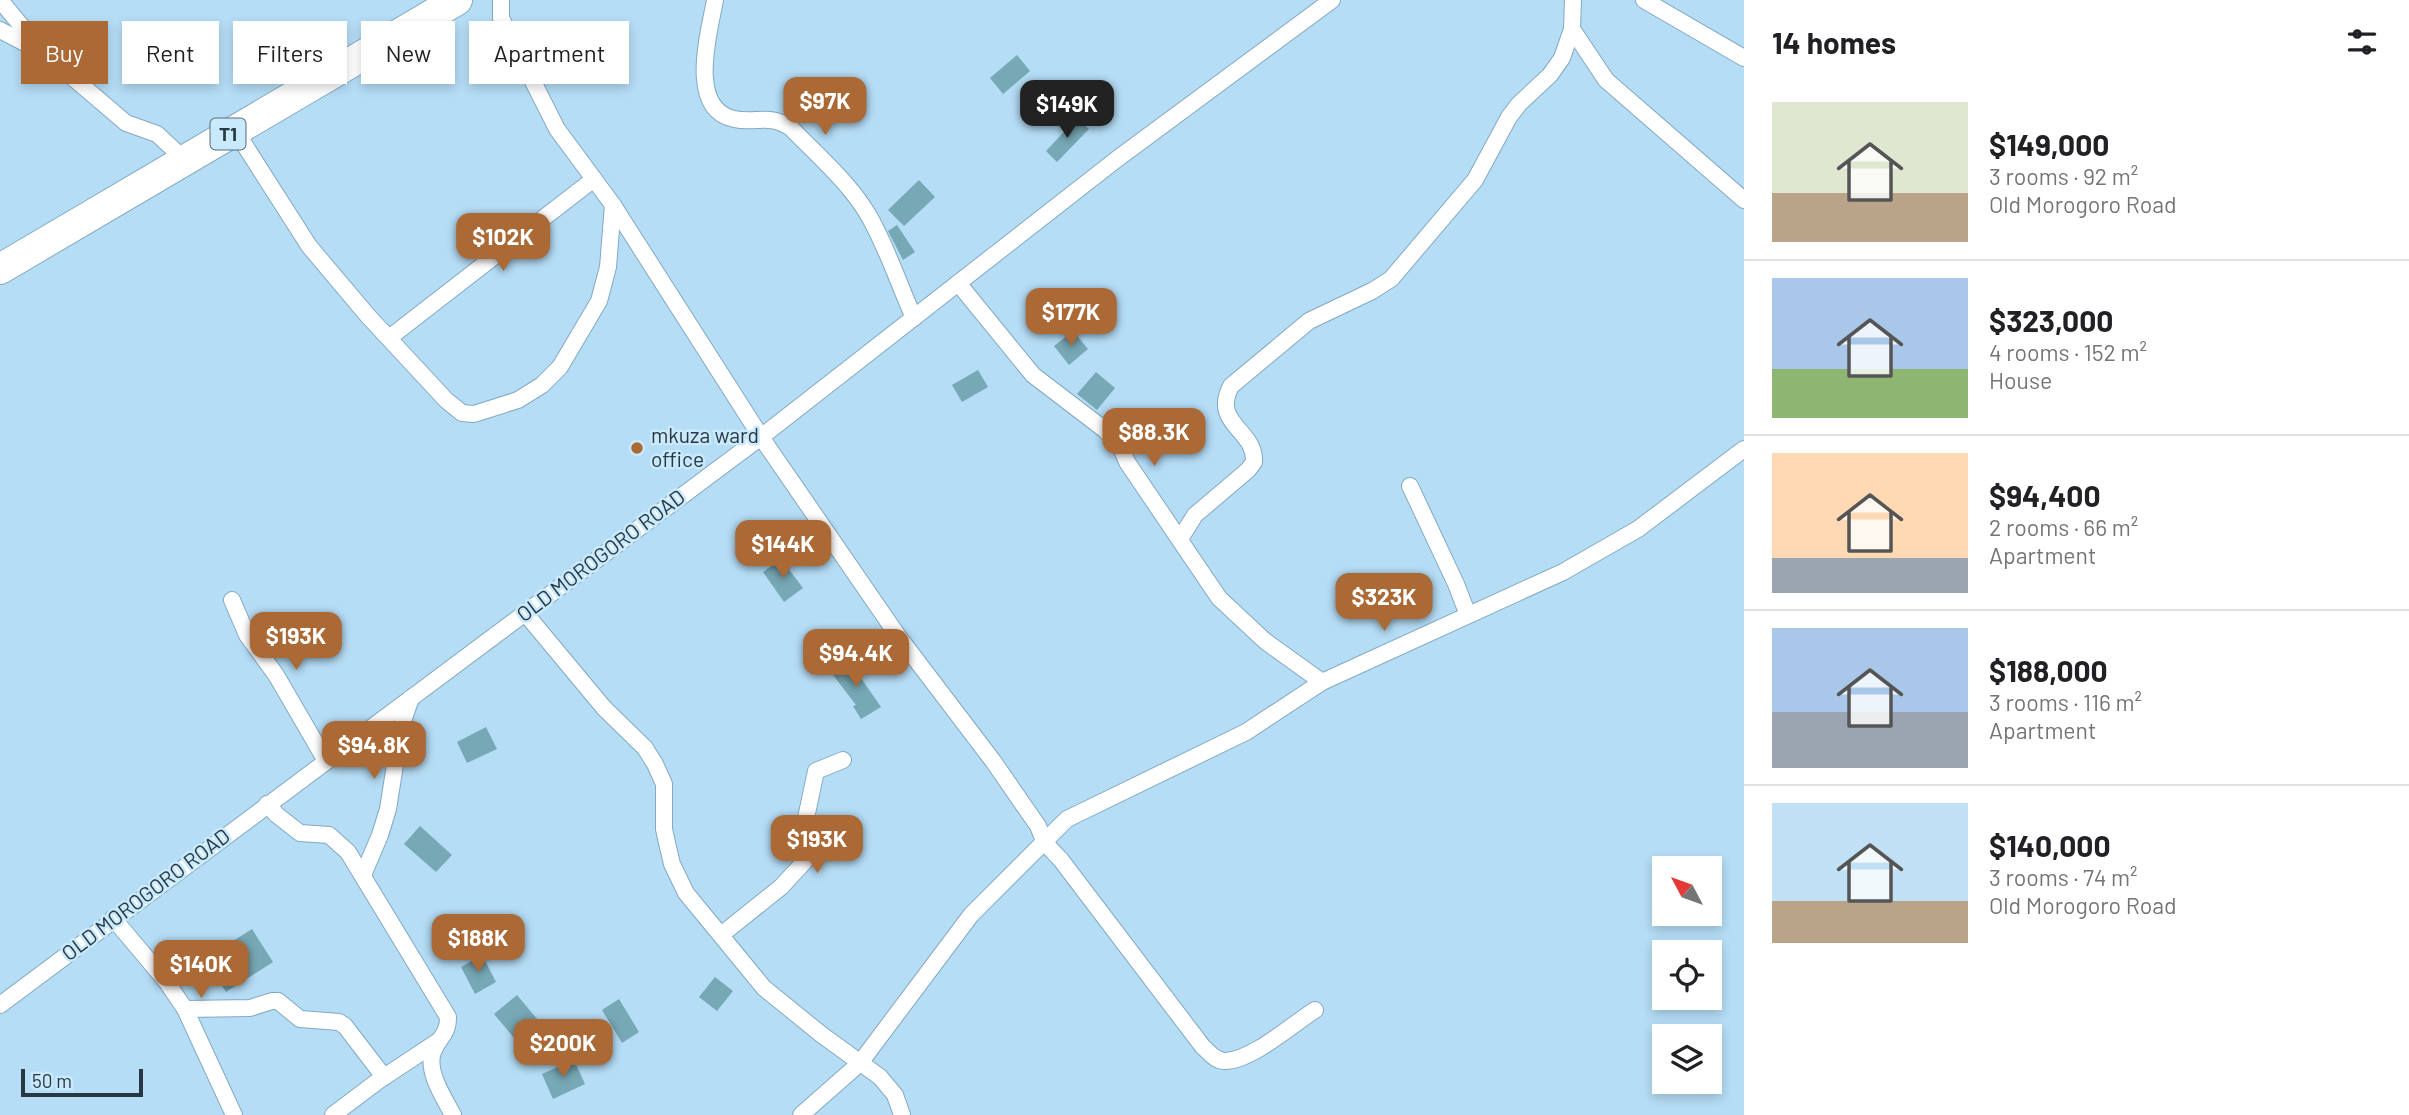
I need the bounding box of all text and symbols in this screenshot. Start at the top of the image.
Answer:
chip: Buy [21,21,108,84]
chip: Rent [122,21,219,84]
chip: Filters [233,21,347,84]
chip: New [361,21,455,84]
chip: Apartment [469,21,629,84]
icon: filters [2343,23,2381,61]
text: 14 homes [1772,24,1896,60]
pin: $97K [784,78,866,137]
pin: $149K [1018,80,1116,140]
text: $97K [799,86,851,114]
text: $149K [1036,89,1098,117]
road number: T1 [210,118,246,150]
text: $149,000 [1989,126,2109,162]
icon: home [1828,130,1912,214]
text: 3 rooms · 92 m² [1989,162,2138,190]
text: Old Morogoro Road [1989,190,2177,218]
pin: $102K [454,214,552,273]
text: $102K [472,222,534,250]
pin: $177K [1022,288,1120,348]
text: $177K [1042,297,1100,325]
text: $323,000 [1989,302,2113,338]
icon: home [1828,306,1912,390]
text: 4 rooms · 152 m² [1989,338,2147,366]
text: House [1989,366,2052,394]
pin: $88.3K [1097,408,1211,468]
text: $88.3K [1118,417,1190,445]
place label: mkuza ward office [651,422,759,471]
marker: mkuza ward office [629,440,645,456]
text: $94,400 [1989,477,2101,513]
icon: home [1828,481,1912,565]
street label: OLD MOROGORO ROAD [511,483,689,626]
text: 2 rooms · 66 m² [1989,513,2138,541]
pin: $144K [734,520,832,580]
text: $144K [751,529,815,557]
text: Apartment [1989,541,2096,569]
pin: $323K [1335,574,1433,633]
text: $323K [1352,582,1416,610]
pin: $193K [247,612,345,672]
text: $193K [266,621,326,649]
pin: $94.4K [799,630,913,689]
text: $94.4K [819,638,893,666]
text: $188,000 [1989,652,2108,688]
icon: home [1828,656,1912,740]
text: 3 rooms · 116 m² [1989,688,2142,716]
text: Apartment [1989,716,2096,744]
pin: $94.8K [317,722,431,781]
text: $94.8K [338,730,410,758]
pin: $193K [768,816,866,875]
street label: OLD MOROGORO ROAD [56,822,234,965]
text: $193K [787,824,847,852]
text: $140,000 [1989,827,2111,863]
icon: home [1828,831,1912,915]
north arrow [1652,856,1722,926]
map controls [1652,856,1722,1094]
text: 3 rooms · 74 m² [1989,863,2138,891]
text: Old Morogoro Road [1989,891,2177,919]
pin: $188K [429,914,527,974]
text: $188K [448,923,508,951]
pin: $140K [152,940,250,1000]
button: locate [1652,940,1722,1010]
text: $140K [170,949,232,977]
pin: $200K [514,1020,612,1079]
button: layers [1652,1024,1722,1094]
text: $200K [530,1028,596,1056]
scale bar [21,1066,144,1098]
text: 50 m [32,1069,72,1092]

